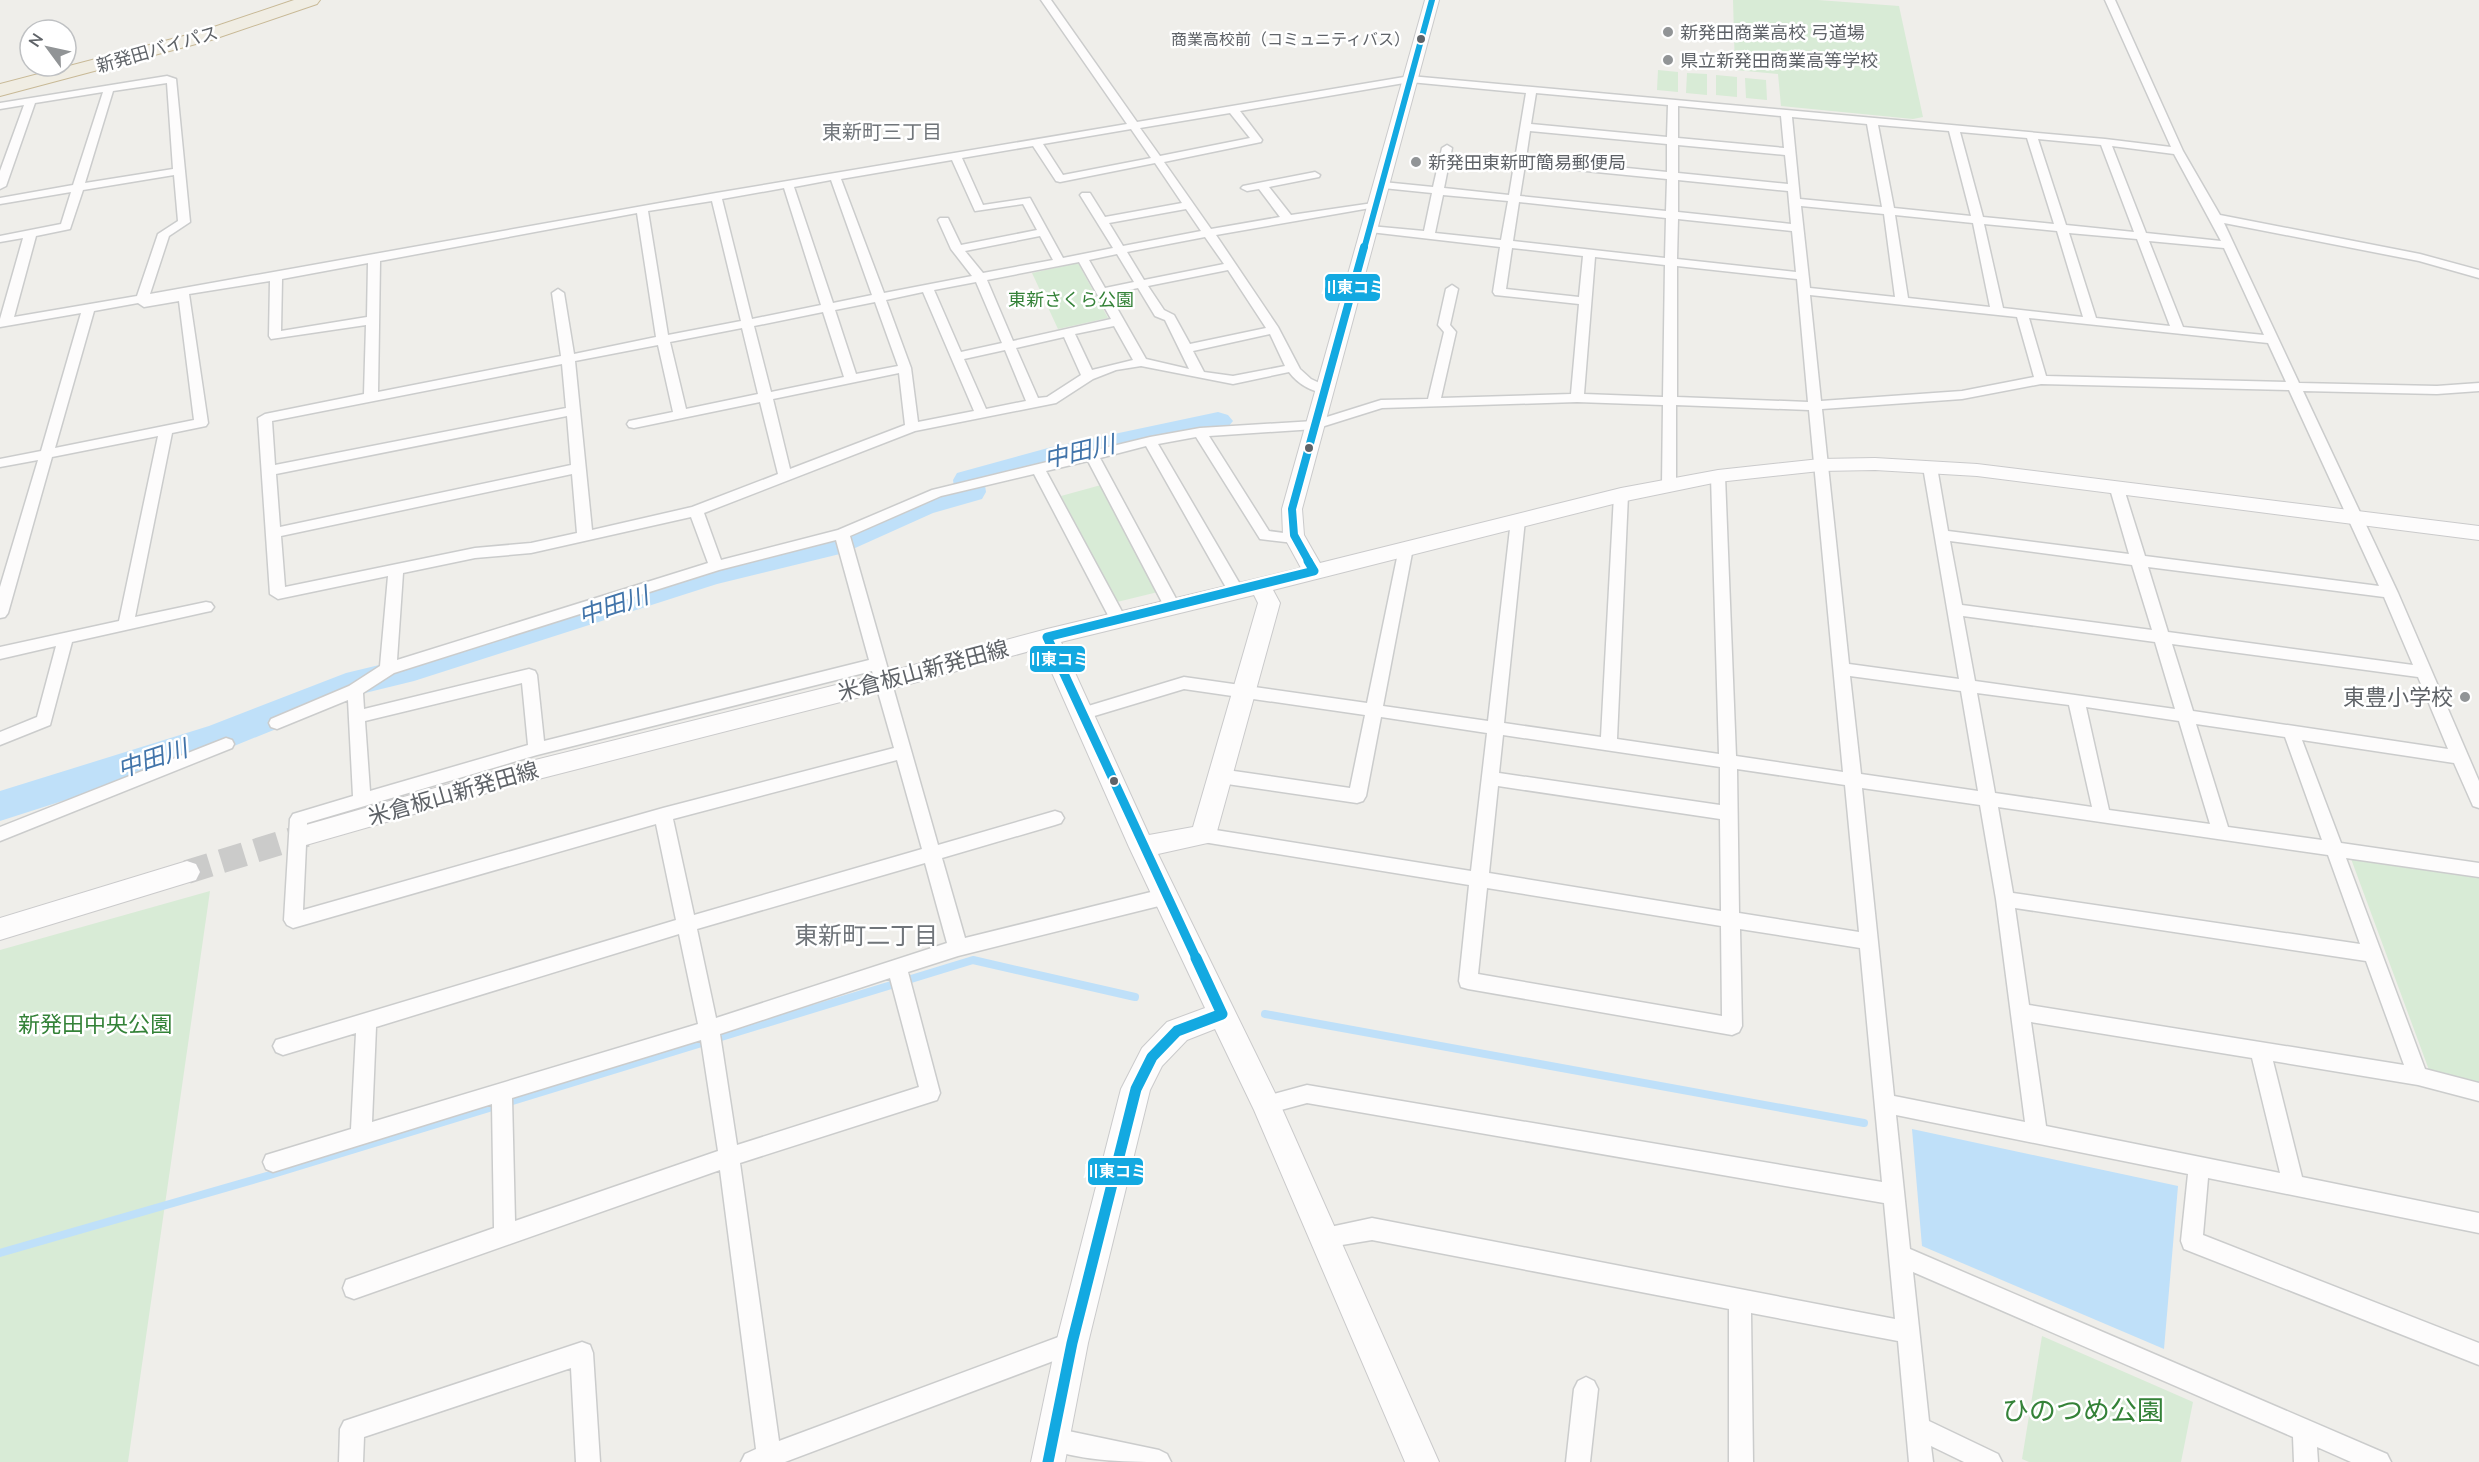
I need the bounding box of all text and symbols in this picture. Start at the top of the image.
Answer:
north arrow [18,18,78,78]
street label: 新発田バイパス [93,21,221,77]
place label: 新発田商業高校 弓道場 [1680,21,1865,44]
marker: 新発田商業高校 弓道場 [1661,25,1675,39]
text: N [24,29,47,50]
place label: 商業高校前（コミュニティバス） [1171,29,1410,49]
marker: 商業高校前（コミュニティバス） [1415,33,1427,45]
place label: 県立新発田商業高等学校 [1680,49,1878,72]
marker: 県立新発田商業高等学校 [1661,53,1675,67]
district label: 東新町三丁目 [822,119,942,144]
place label: 新発田東新町簡易郵便局 [1428,151,1626,174]
marker: 新発田東新町簡易郵便局 [1409,155,1423,169]
line badge: 川東コミ [1324,273,1381,302]
text: 川東コミ [1321,277,1385,297]
park label: 東新さくら公園 [1008,288,1134,311]
water label: 中田川 [1041,428,1120,474]
unlabelled marker [1303,442,1315,454]
water label: 中田川 [574,579,655,630]
street label: 米倉板山新発田線 [834,634,1012,706]
line badge: 川東コミ [1029,645,1086,673]
text: 川東コミ [1025,649,1089,669]
place label: 東豊小学校 [2343,683,2453,711]
marker: 東豊小学校 [2458,690,2472,704]
water label: 中田川 [113,732,194,783]
street label: 米倉板山新発田線 [365,755,541,831]
unlabelled marker [1108,775,1120,787]
district label: 東新町二丁目 [794,920,938,950]
park label: 新発田中央公園 [18,1010,172,1038]
line badge: 川東コミ [1087,1157,1144,1186]
text: 川東コミ [1083,1161,1147,1181]
park label: ひのつめ公園 [2002,1393,2164,1427]

